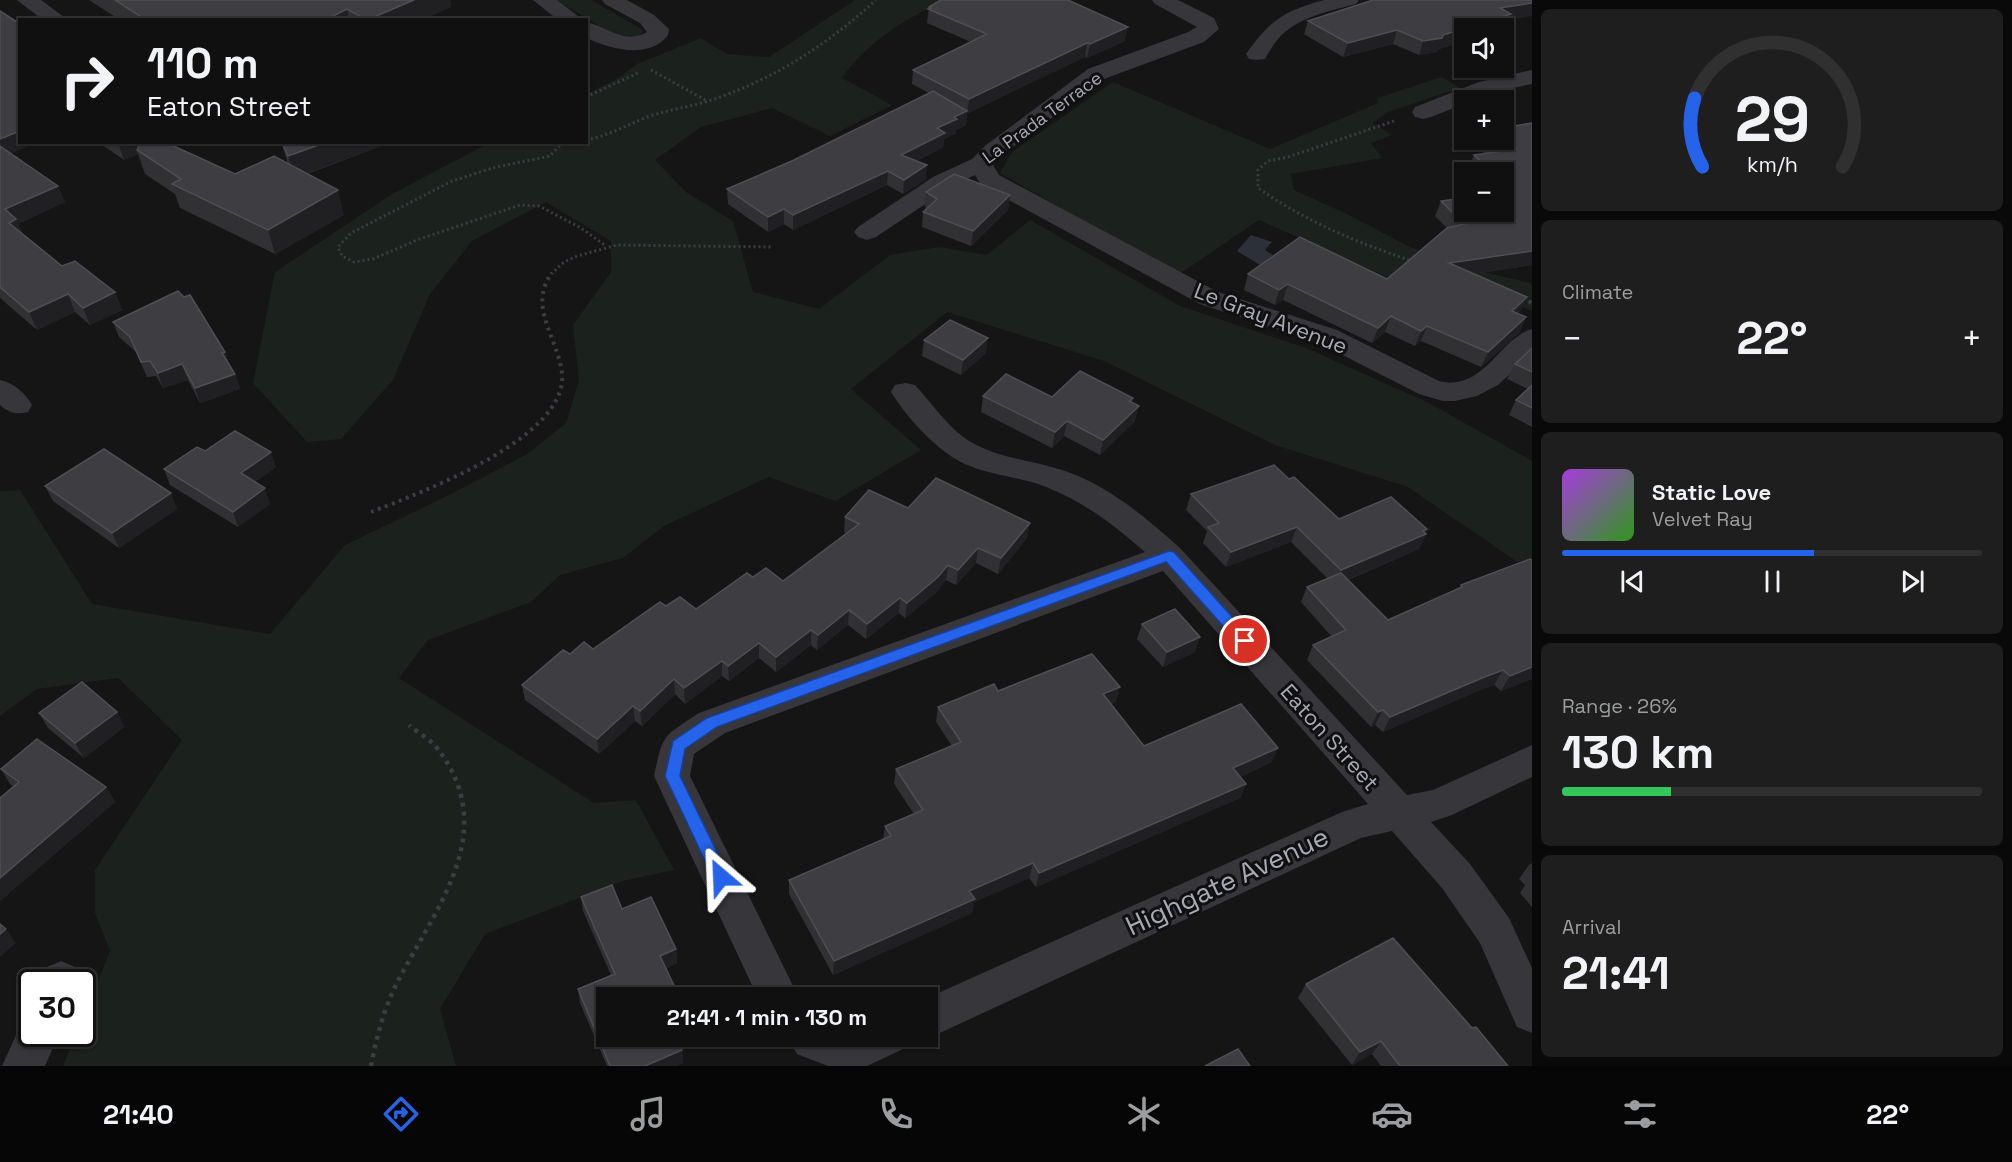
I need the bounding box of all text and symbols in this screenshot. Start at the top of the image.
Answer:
map controls [1454,18,1514,222]
button: sound [1454,18,1514,78]
text: 110 m [147,37,259,90]
icon: right [48,42,126,120]
street label: La Prada Terrace [978,66,1106,168]
text: 29 [1734,80,1810,159]
text: Eaton Street [147,89,311,124]
button: + [1454,90,1514,150]
text: km/h [1746,152,1798,179]
button: − [1454,162,1514,222]
street label: Le Gray Avenue [1190,276,1352,360]
text: Climate [1562,279,1633,305]
text: 22° [1736,310,1808,367]
text: − [1562,318,1582,360]
text: + [1962,318,1982,360]
text: Static Love [1652,478,1771,506]
text: Velvet Ray [1652,506,1753,532]
icon: previous [1616,565,1649,598]
icon: pause [1756,565,1789,598]
icon: next [1896,565,1929,598]
pin [1219,615,1270,666]
icon: arrive [1228,624,1261,657]
street label: Eaton Street [1275,678,1385,796]
text: Range · 26% [1562,693,1677,719]
text: 130 km [1562,724,1714,781]
street label: Highgate Avenue [1120,819,1334,943]
position arrow [689,845,753,909]
text: Arrival [1562,914,1621,940]
text: 21:41 [1562,945,1670,1002]
speed limit sign: 30 [18,969,96,1047]
text: 21:41 · 1 min · 130 m [667,1003,867,1031]
icon: directions [380,1093,422,1135]
icon: music [627,1093,669,1135]
icon: phone [875,1093,917,1135]
icon: climate [1123,1093,1165,1135]
icon: car [1371,1093,1413,1135]
icon: filters [1619,1093,1661,1135]
text: 21:40 [103,1097,174,1132]
text: 22° [1866,1097,1909,1132]

